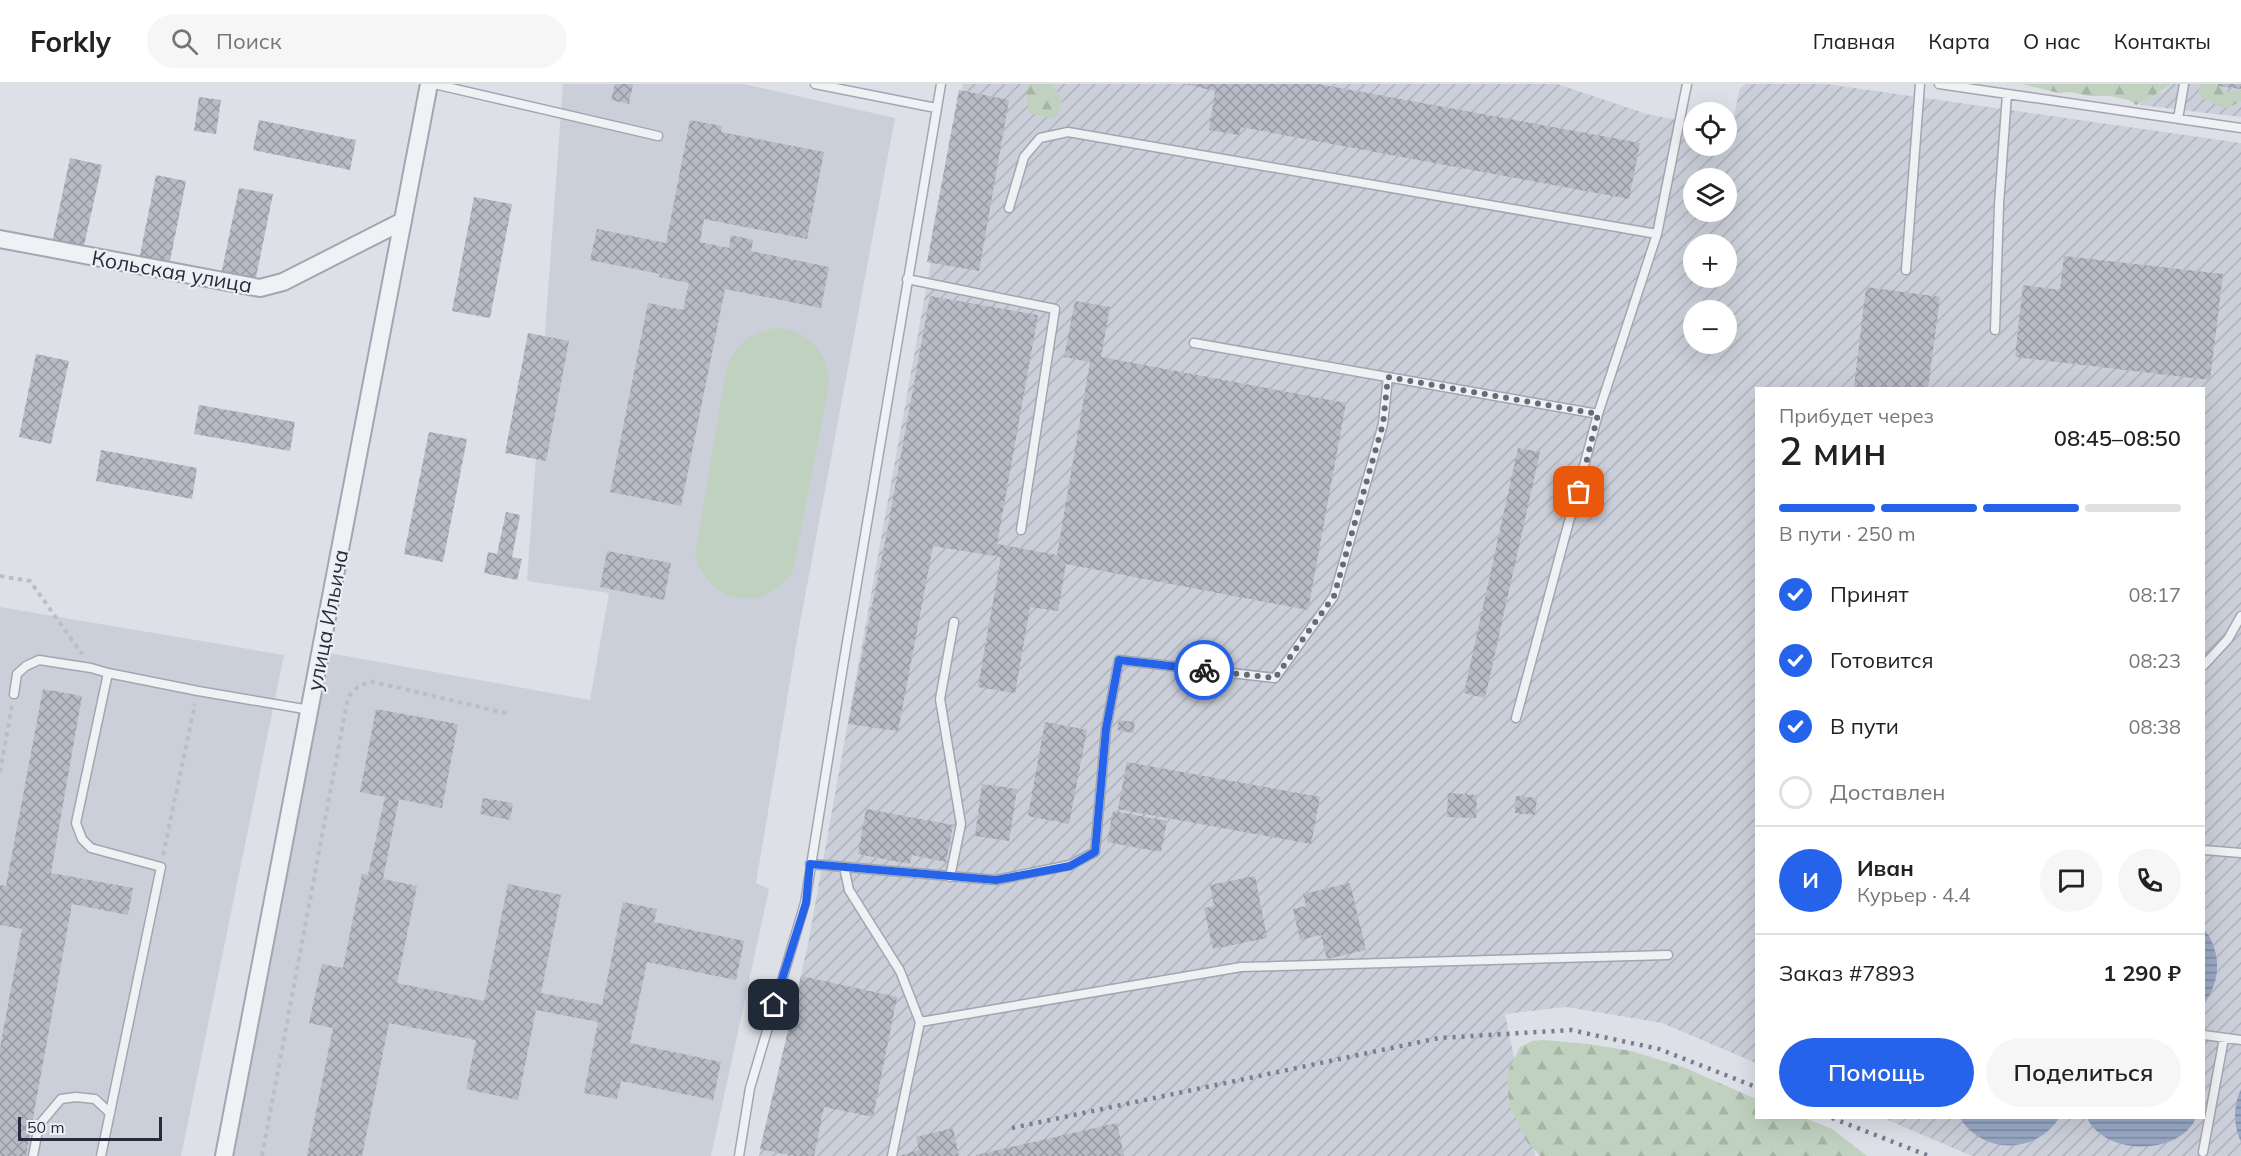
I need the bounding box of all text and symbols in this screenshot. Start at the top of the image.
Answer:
search box [147,14,567,68]
text: Forkly [30,24,111,59]
icon: search [168,25,201,58]
text: Поиск [216,27,282,55]
text: Главная [1813,28,1895,54]
text: Карта [1928,28,1990,54]
text: О нас [2023,28,2081,54]
text: Контакты [2114,28,2211,54]
map controls [1683,102,1737,354]
button: locate [1683,102,1737,156]
button: layers [1683,168,1737,222]
button: + [1683,234,1737,288]
street label: Кольская улица [90,244,254,298]
button: − [1683,300,1737,354]
text: Прибудет через [1779,403,1934,428]
text: 08:45–08:50 [2054,424,2181,452]
text: 2 мин [1779,426,1887,475]
pin [1553,466,1604,517]
icon: bag [1562,475,1595,508]
text: В пути · 250 m [1779,521,1915,546]
street label: улица Ильича [301,547,353,693]
icon: check [1779,578,1812,611]
text: Принят [1830,580,1909,608]
text: 08:17 [2128,582,2181,607]
courier [1174,640,1234,700]
icon: check [1779,644,1812,677]
text: Готовится [1830,646,1934,674]
text: 08:23 [2128,648,2181,673]
icon: bike [1188,654,1221,687]
icon: check [1779,710,1812,743]
text: В пути [1830,712,1899,740]
text: 08:38 [2128,714,2181,739]
text: Доставлен [1830,778,1946,806]
button: chat [2040,849,2103,912]
button: phone [2118,849,2181,912]
text: Иван [1857,854,1914,882]
text: И [1802,866,1819,894]
text: Курьер · 4.4 [1857,882,1971,907]
text: Заказ #7893 [1779,959,1915,987]
text: 1 290 ₽ [2103,959,2181,987]
pin [748,979,799,1030]
icon: home [757,988,790,1021]
button: Помощь [1779,1038,1974,1107]
button: Поделиться [1986,1038,2181,1107]
scale bar [18,1114,162,1142]
text: 50 m [27,1117,64,1137]

